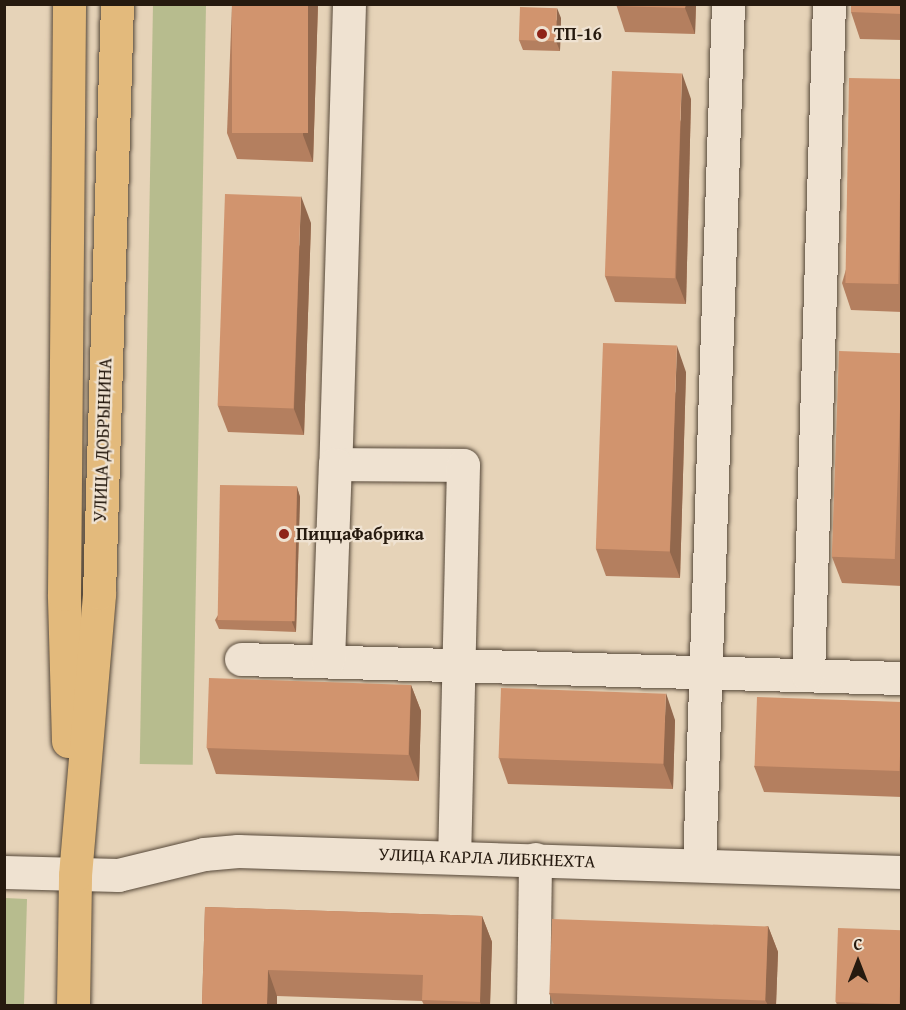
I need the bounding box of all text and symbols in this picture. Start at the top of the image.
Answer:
place label: ТП-16 [554,23,602,45]
marker: ТП-16 [535,27,549,41]
street label: УЛИЦА ДОБРЫНИНА [89,358,117,522]
place label: ПиццаФабрика [296,523,424,545]
marker: ПиццаФабрика [277,527,291,541]
street label: УЛИЦА КАРЛА ЛИБКНЕХТА [378,843,596,873]
north arrow [828,932,888,992]
text: С [853,932,863,956]

